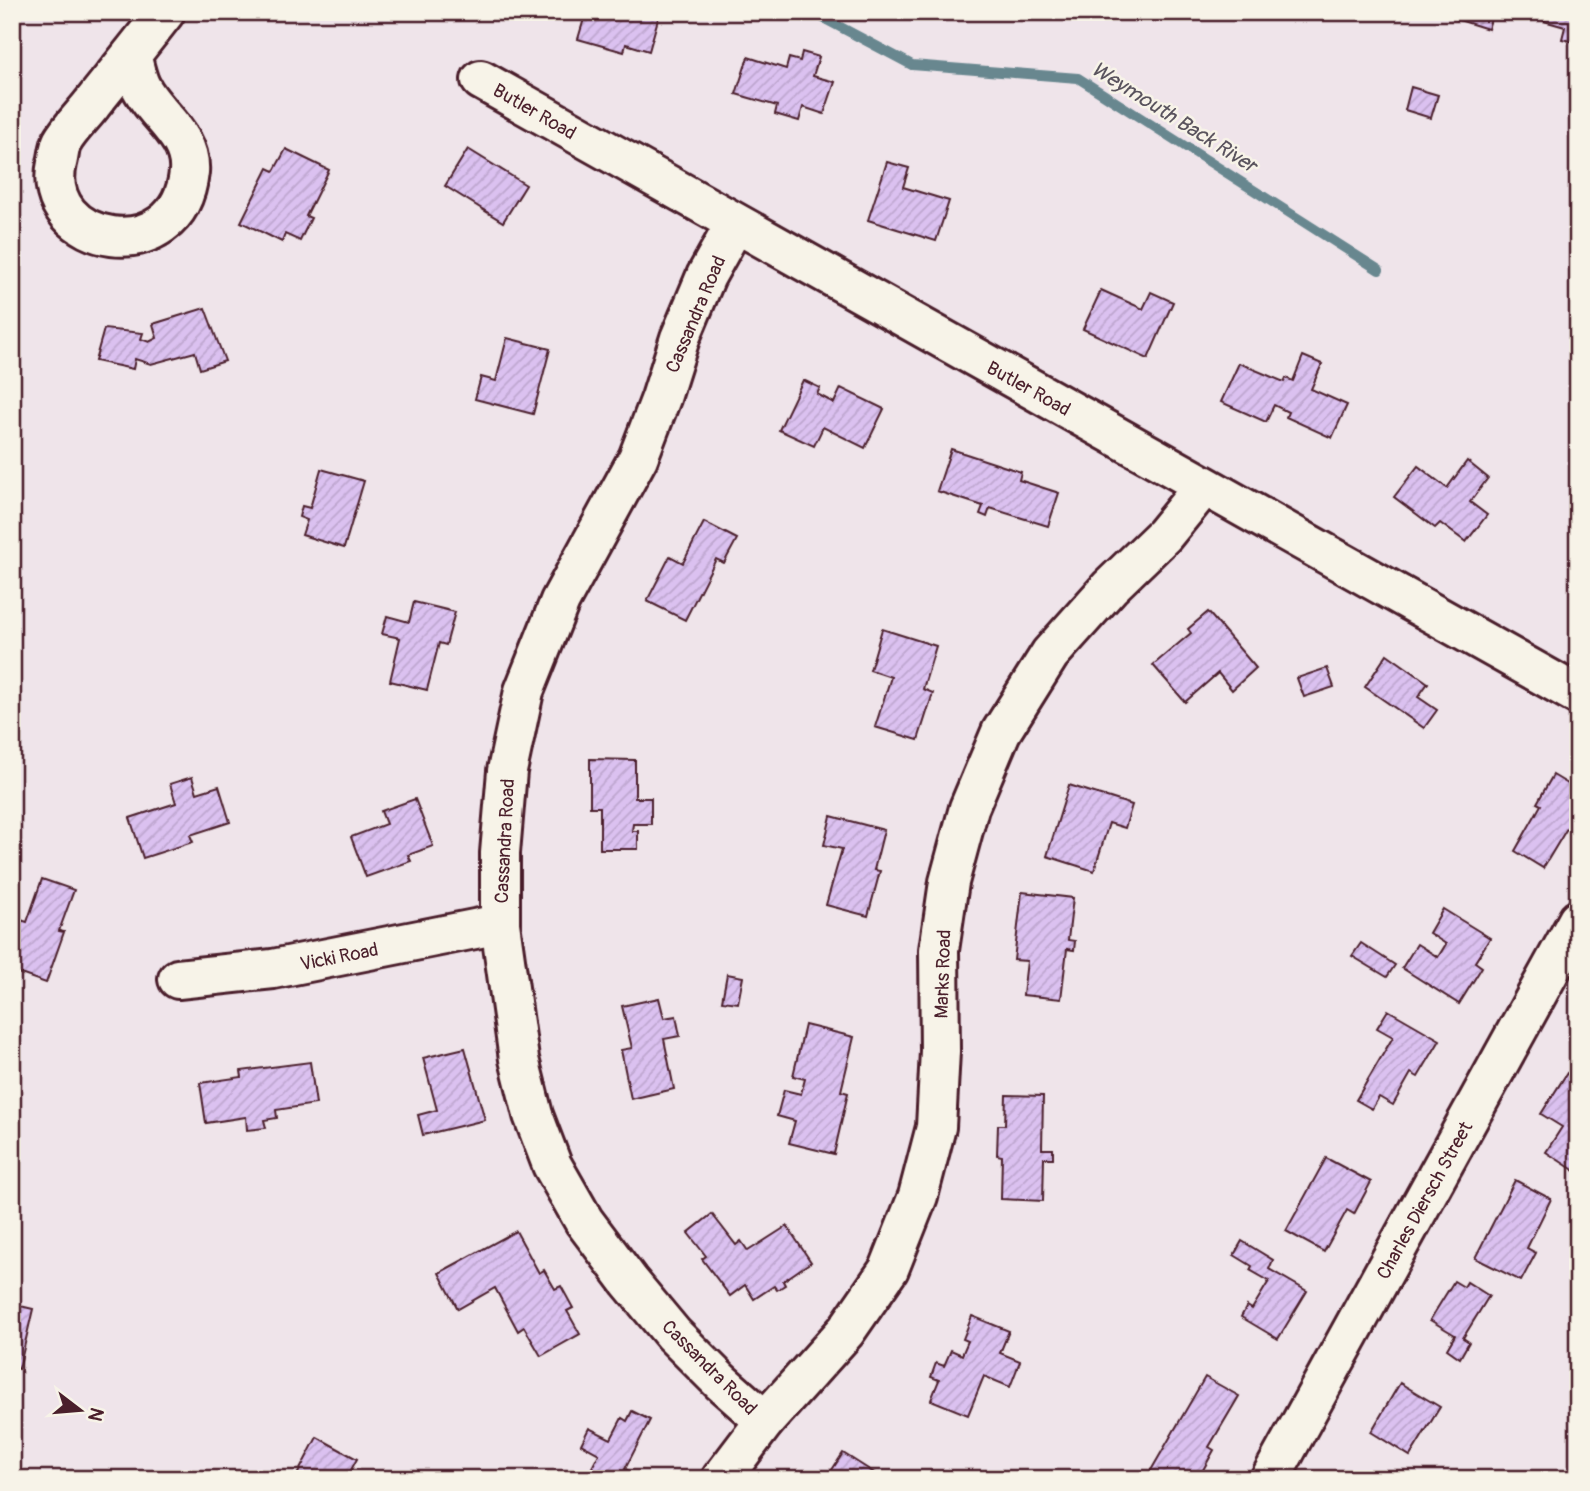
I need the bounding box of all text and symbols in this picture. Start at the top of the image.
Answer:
water label: Weymouth Back River [1086,56,1264,181]
street label: Butler Road [489,78,580,145]
street label: Cassandra Road [660,252,731,377]
street label: Butler Road [982,356,1075,422]
street label: Cassandra Road [490,778,520,904]
street label: Marks Road [929,929,957,1019]
street label: Vicki Road [298,938,380,976]
street label: Charles Diersch Street [1371,1117,1478,1284]
street label: Cassandra Road [657,1315,762,1420]
north arrow [46,1376,116,1446]
text: N [82,1405,109,1424]

